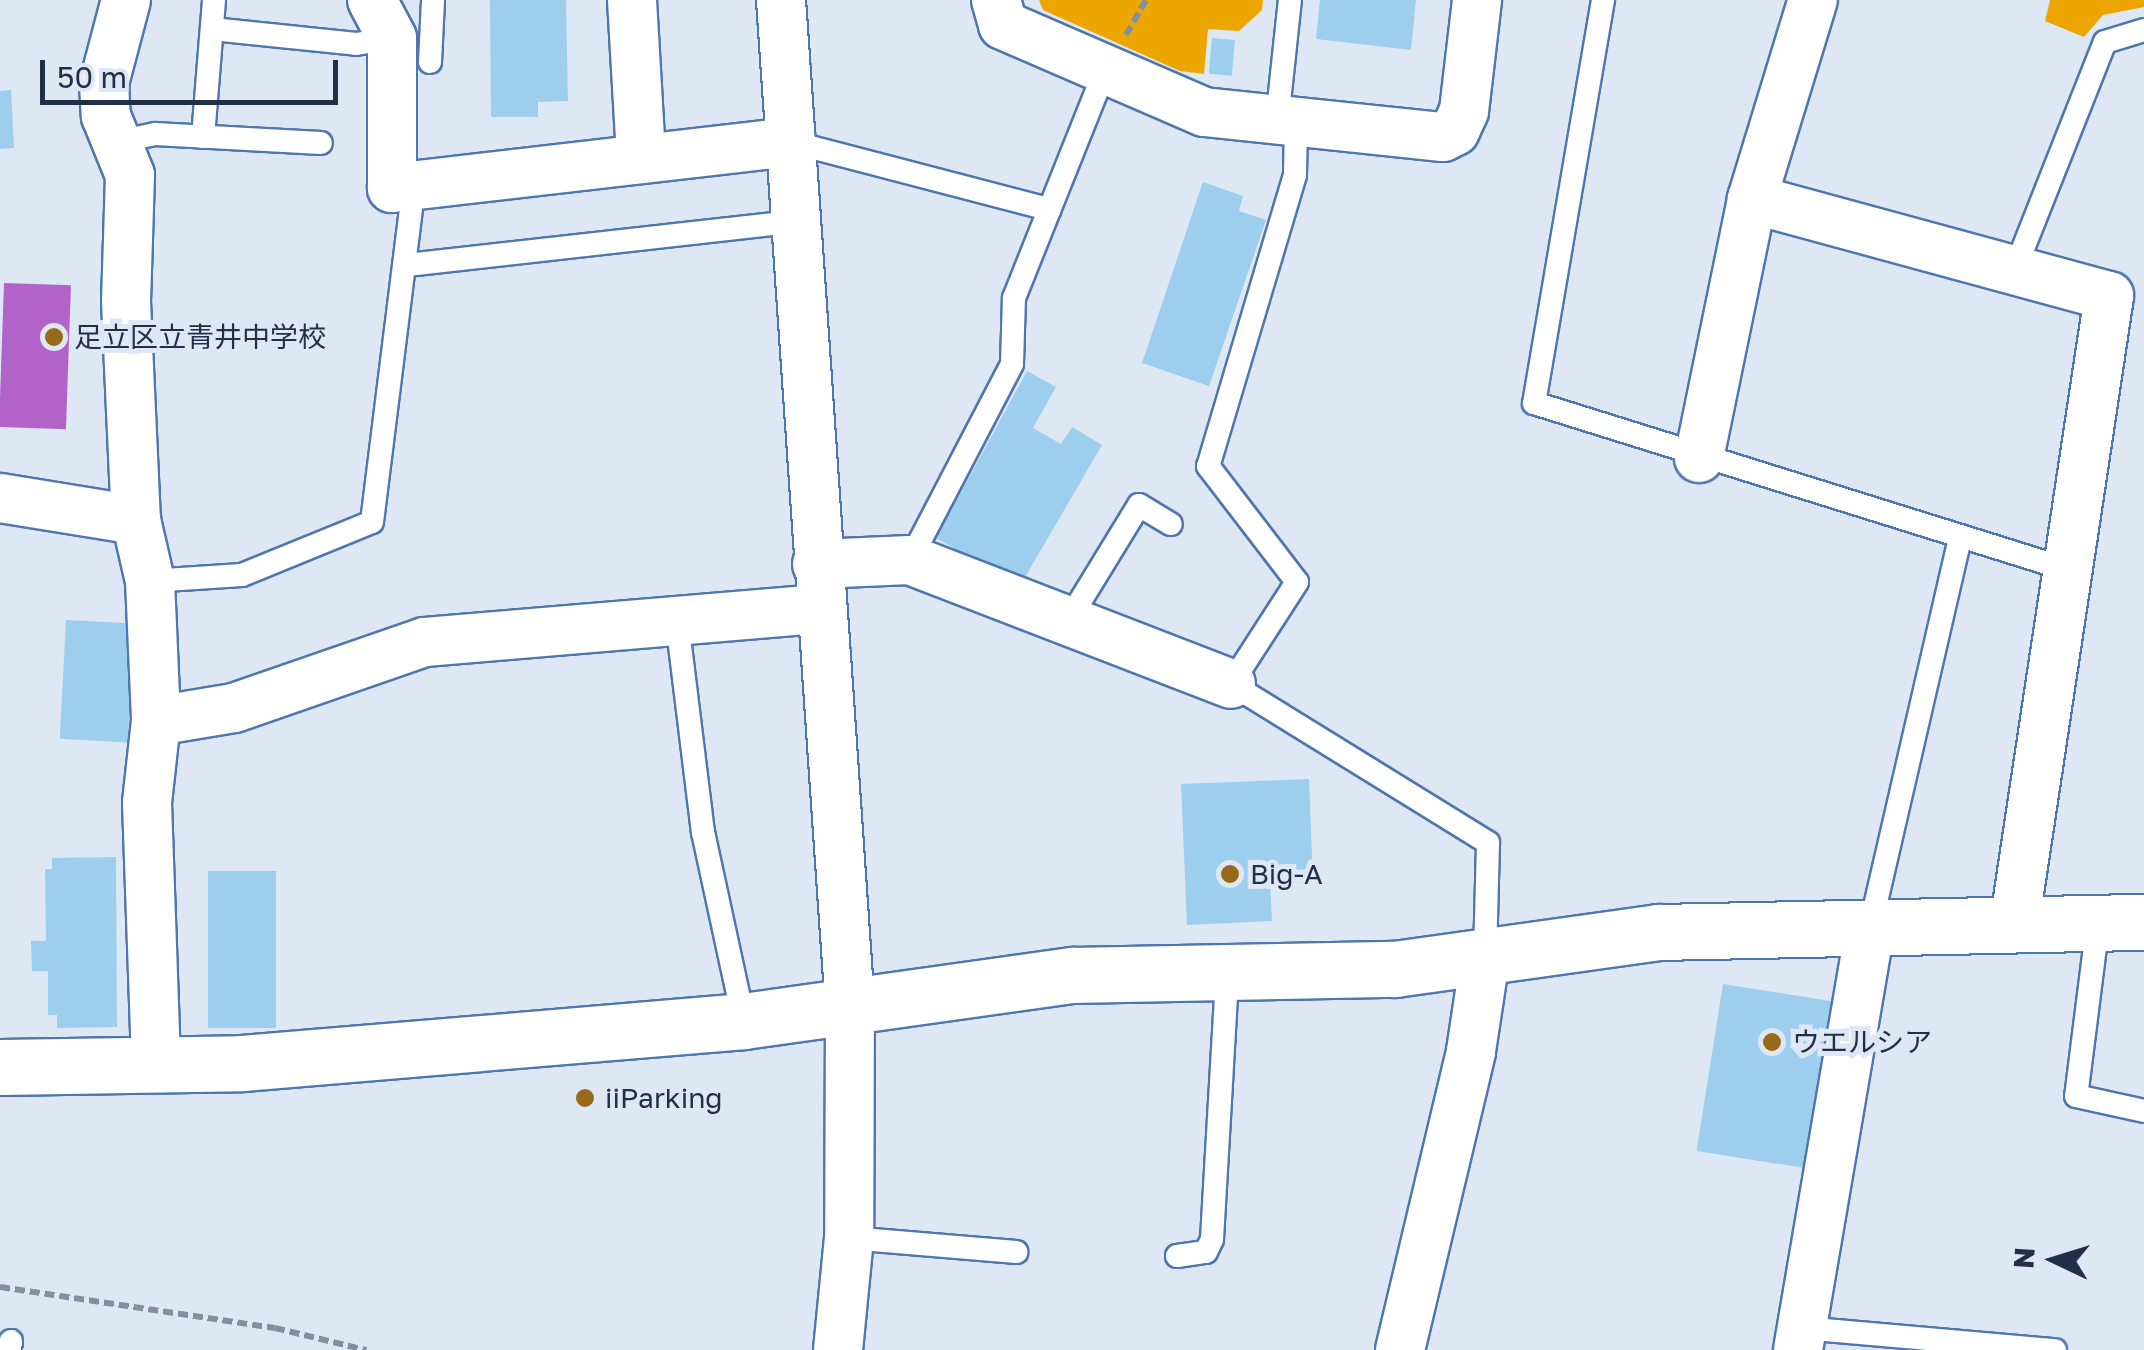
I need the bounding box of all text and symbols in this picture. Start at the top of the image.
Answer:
scale bar [45,40,342,102]
text: 50 m [57,59,127,95]
place label: 足立区立青井中学校 [74,320,326,354]
marker: 足立区立青井中学校 [43,326,65,348]
place label: Big-A [1250,857,1323,891]
marker: Big-A [1219,863,1241,885]
place label: ウエルシア [1792,1025,1932,1059]
marker: ウエルシア [1761,1031,1783,1053]
place label: iiParking [605,1081,723,1115]
marker: iiParking [574,1087,596,1109]
north arrow [2004,1210,2104,1310]
text: N [2006,1246,2041,1270]

